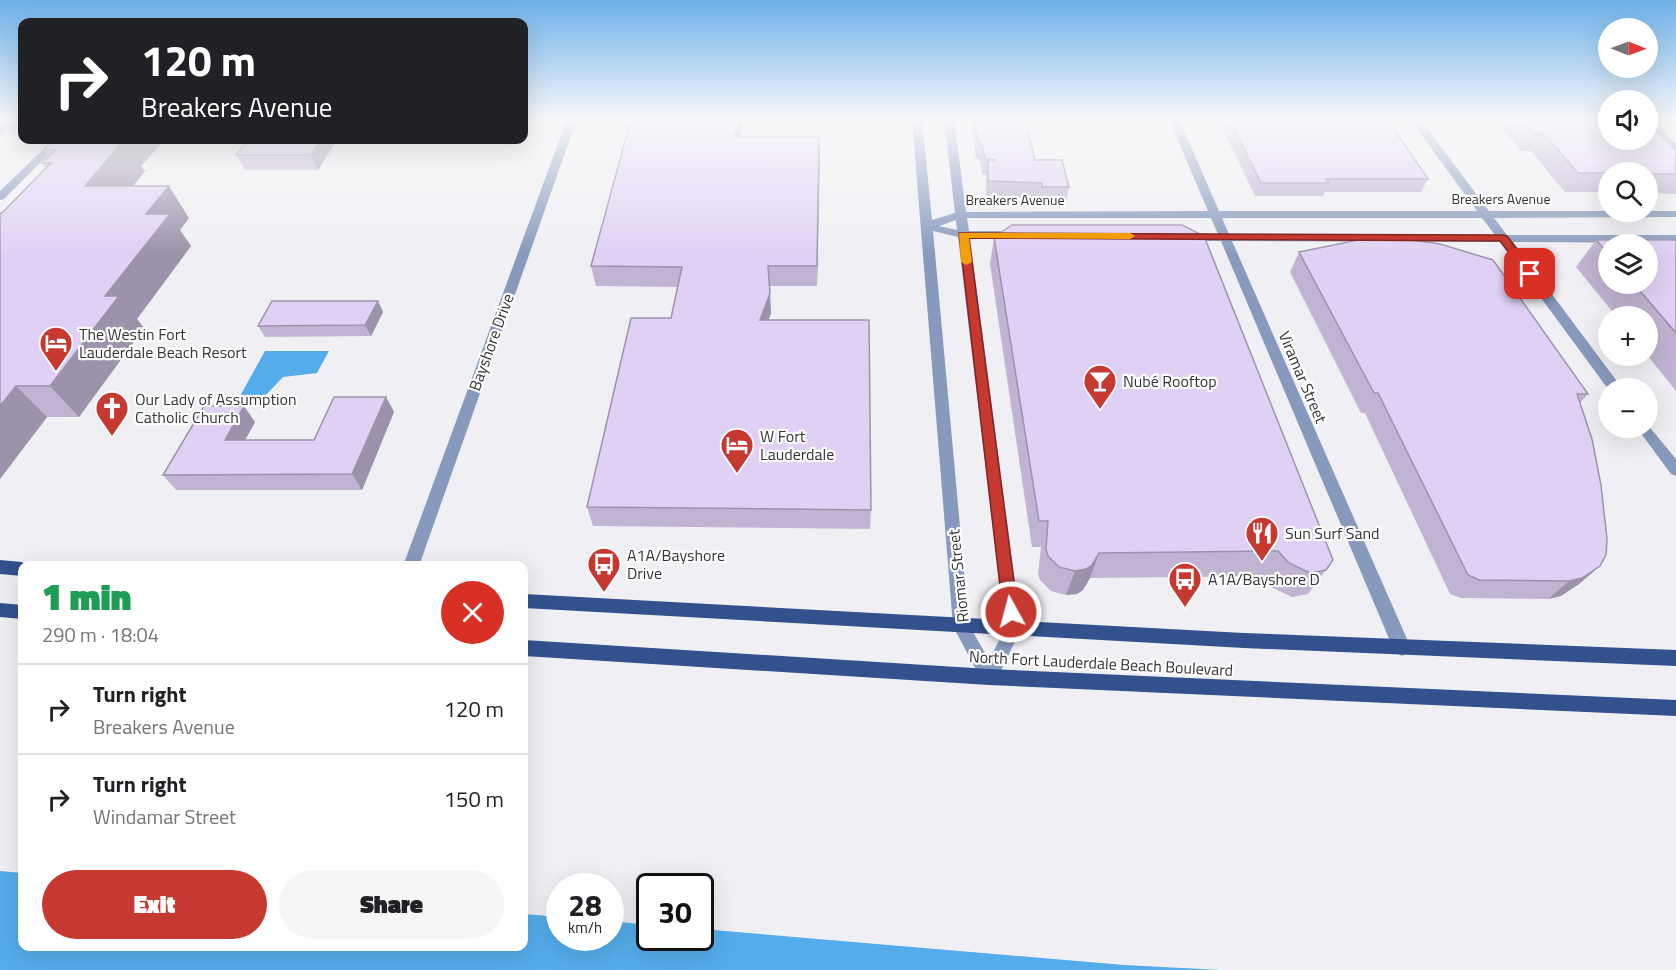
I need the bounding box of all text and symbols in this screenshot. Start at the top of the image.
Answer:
north arrow [1598,18,1658,78]
map controls [1598,18,1658,438]
text: 120 m [141,28,256,92]
icon: right [42,42,120,120]
text: Breakers Avenue [141,86,332,127]
button: sound [1598,90,1658,150]
button: search [1598,162,1658,222]
street label: Breakers Avenue [1451,188,1551,209]
street label: Breakers Avenue [965,189,1065,210]
button: layers [1598,234,1658,294]
pin [1504,248,1555,299]
icon: arrive [1513,257,1546,290]
street label: Bayshore Drive [462,290,520,394]
button: + [1598,306,1658,366]
place label: The Westin Fort Lauderdale Beach Resort [79,322,247,364]
hotel icon: The Westin Fort Lauderdale Beach Resort [38,325,74,372]
street label: Viramar Street [1273,327,1333,427]
bar icon: Nubé Rooftop [1082,363,1118,410]
place label: Nubé Rooftop [1123,369,1217,393]
button: − [1598,378,1658,438]
place label: Our Lady of Assumption Catholic Church [135,387,297,429]
church icon: Our Lady of Assumption Catholic Church [94,390,130,437]
place label: W Fort Lauderdale [760,424,834,466]
hotel icon: W Fort Lauderdale [719,427,755,474]
restaurant icon: Sun Surf Sand [1244,515,1280,562]
place label: Sun Surf Sand [1285,521,1380,545]
street label: Riomar Street [941,528,975,624]
place label: A1A/Bayshore Drive [627,543,725,585]
bus stop icon: A1A/Bayshore Drive [586,546,622,593]
bus stop icon: A1A/Bayshore D [1167,561,1203,608]
place label: A1A/Bayshore D [1208,567,1320,591]
text: 1 min [42,569,131,624]
position arrow [979,580,1043,644]
button: close [441,581,504,644]
text: 290 m · 18:04 [42,619,159,650]
street label: North Fort Lauderdale Beach Boulevard [968,644,1234,682]
text: Turn right [93,677,187,711]
text: 120 m [444,692,504,726]
icon: right [42,693,75,726]
text: Breakers Avenue [93,711,235,742]
text: Turn right [93,767,187,801]
text: 150 m [444,782,504,816]
icon: right [42,783,75,816]
text: Windamar Street [93,801,236,832]
button: Exit [42,870,267,939]
button: Share [279,870,504,939]
speed limit sign: 30 [636,873,714,951]
text: 28 [568,882,602,928]
text: km/h [568,916,602,939]

